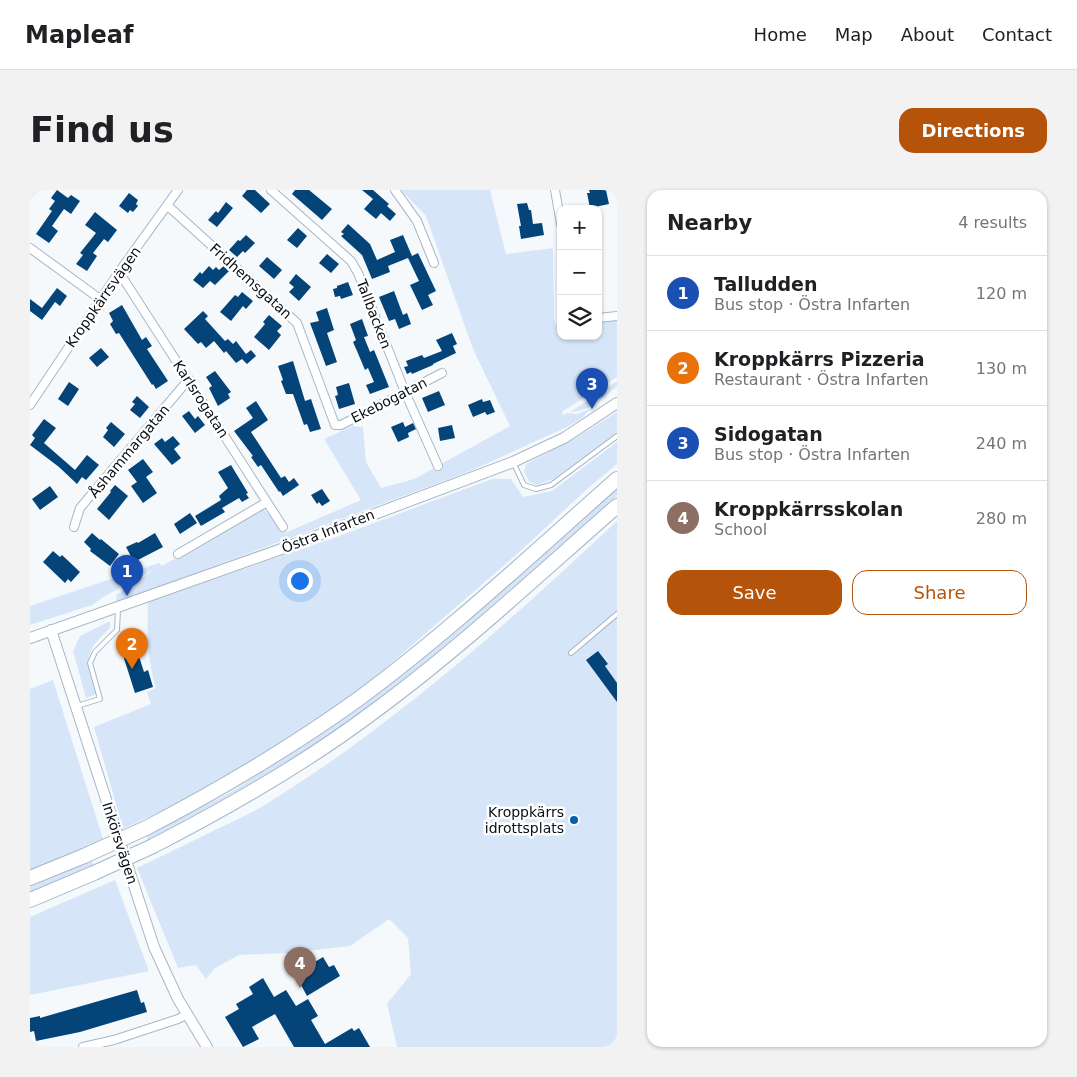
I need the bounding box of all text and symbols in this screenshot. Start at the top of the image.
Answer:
text: Mapleaf [25,21,133,49]
text: Home [754,24,807,45]
text: Map [835,24,873,45]
text: About [901,24,954,45]
text: Contact [982,24,1052,45]
button: Directions [899,108,1047,153]
text: Find us [30,110,174,150]
map controls [557,205,602,340]
button: + [557,205,602,250]
text: Nearby [667,211,752,235]
text: 4 results [958,213,1027,232]
street label: Fridhemsgatan [207,240,295,322]
street label: Kroppkärrsvägen [62,244,144,350]
button: − [557,250,602,295]
text: Talludden [714,273,818,295]
street label: Tallbacken [353,276,395,351]
text: 1 [677,284,689,303]
text: 120 m [976,284,1027,303]
button: layers [557,295,602,340]
text: Bus stop · Östra Infarten [714,295,910,314]
text: Kroppkärrs Pizzeria [714,348,925,370]
street label: Karlsrogatan [170,357,232,441]
text: 2 [677,359,689,378]
text: 130 m [976,359,1027,378]
pin: 3 [576,368,608,409]
text: Restaurant · Östra Infarten [714,370,929,389]
street label: Ekebogatan [348,374,430,426]
street label: Åshammargatan [86,401,172,501]
text: Sidogatan [714,423,823,445]
text: 3 [677,434,689,453]
text: 240 m [976,434,1027,453]
text: Bus stop · Östra Infarten [714,445,910,464]
text: Kroppkärrsskolan [714,498,903,520]
street label: Östra Infarten [279,505,377,556]
text: 4 [677,509,689,528]
text: 280 m [976,509,1027,528]
text: School [714,520,767,539]
pin: 1 [111,555,143,596]
your location [287,568,313,594]
button: Save [667,570,842,615]
button: Share [852,570,1027,615]
pin: 2 [116,628,148,669]
street label: Inkörsvägen [99,800,141,886]
place label: Kroppkärrs idrottsplats [485,804,564,836]
marker: Kroppkärrs idrottsplats [568,814,580,826]
pin: 4 [284,947,316,988]

